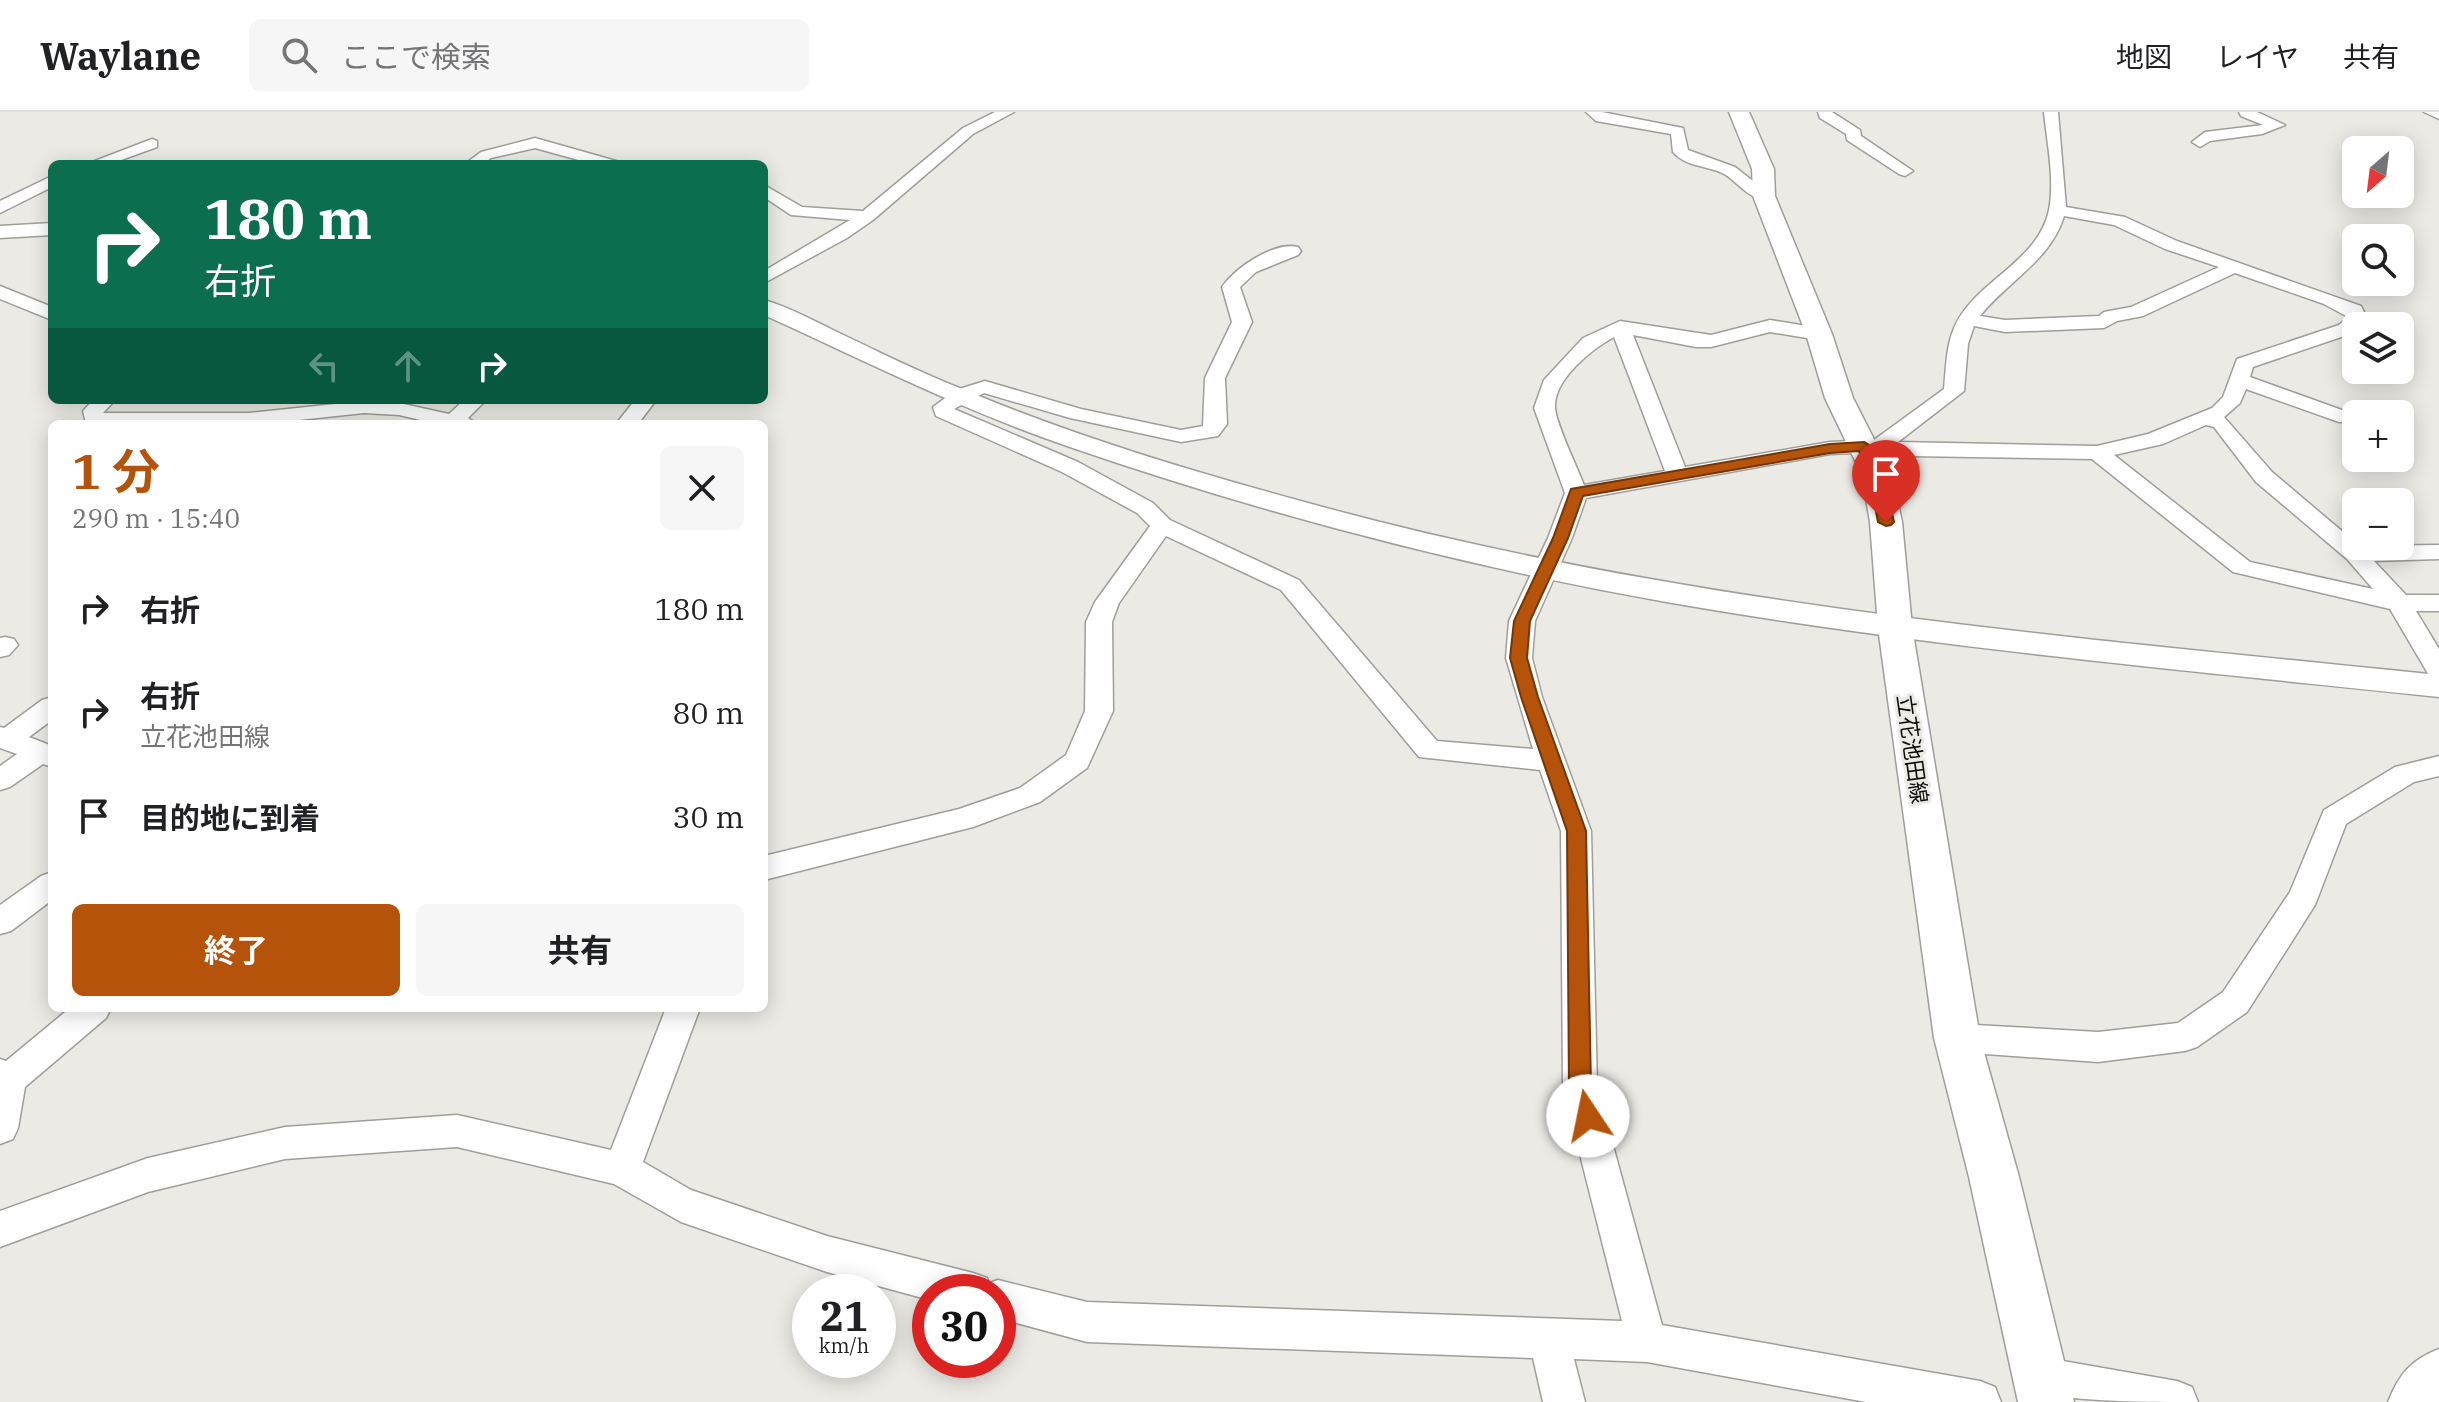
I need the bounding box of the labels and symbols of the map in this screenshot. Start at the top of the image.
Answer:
north arrow [2342,136,2414,208]
pin [1852,440,1920,522]
street label: 立花池田線 [1891,693,1935,805]
position arrow [1546,1074,1630,1158]
speed limit sign: 30 [912,1274,1016,1378]

